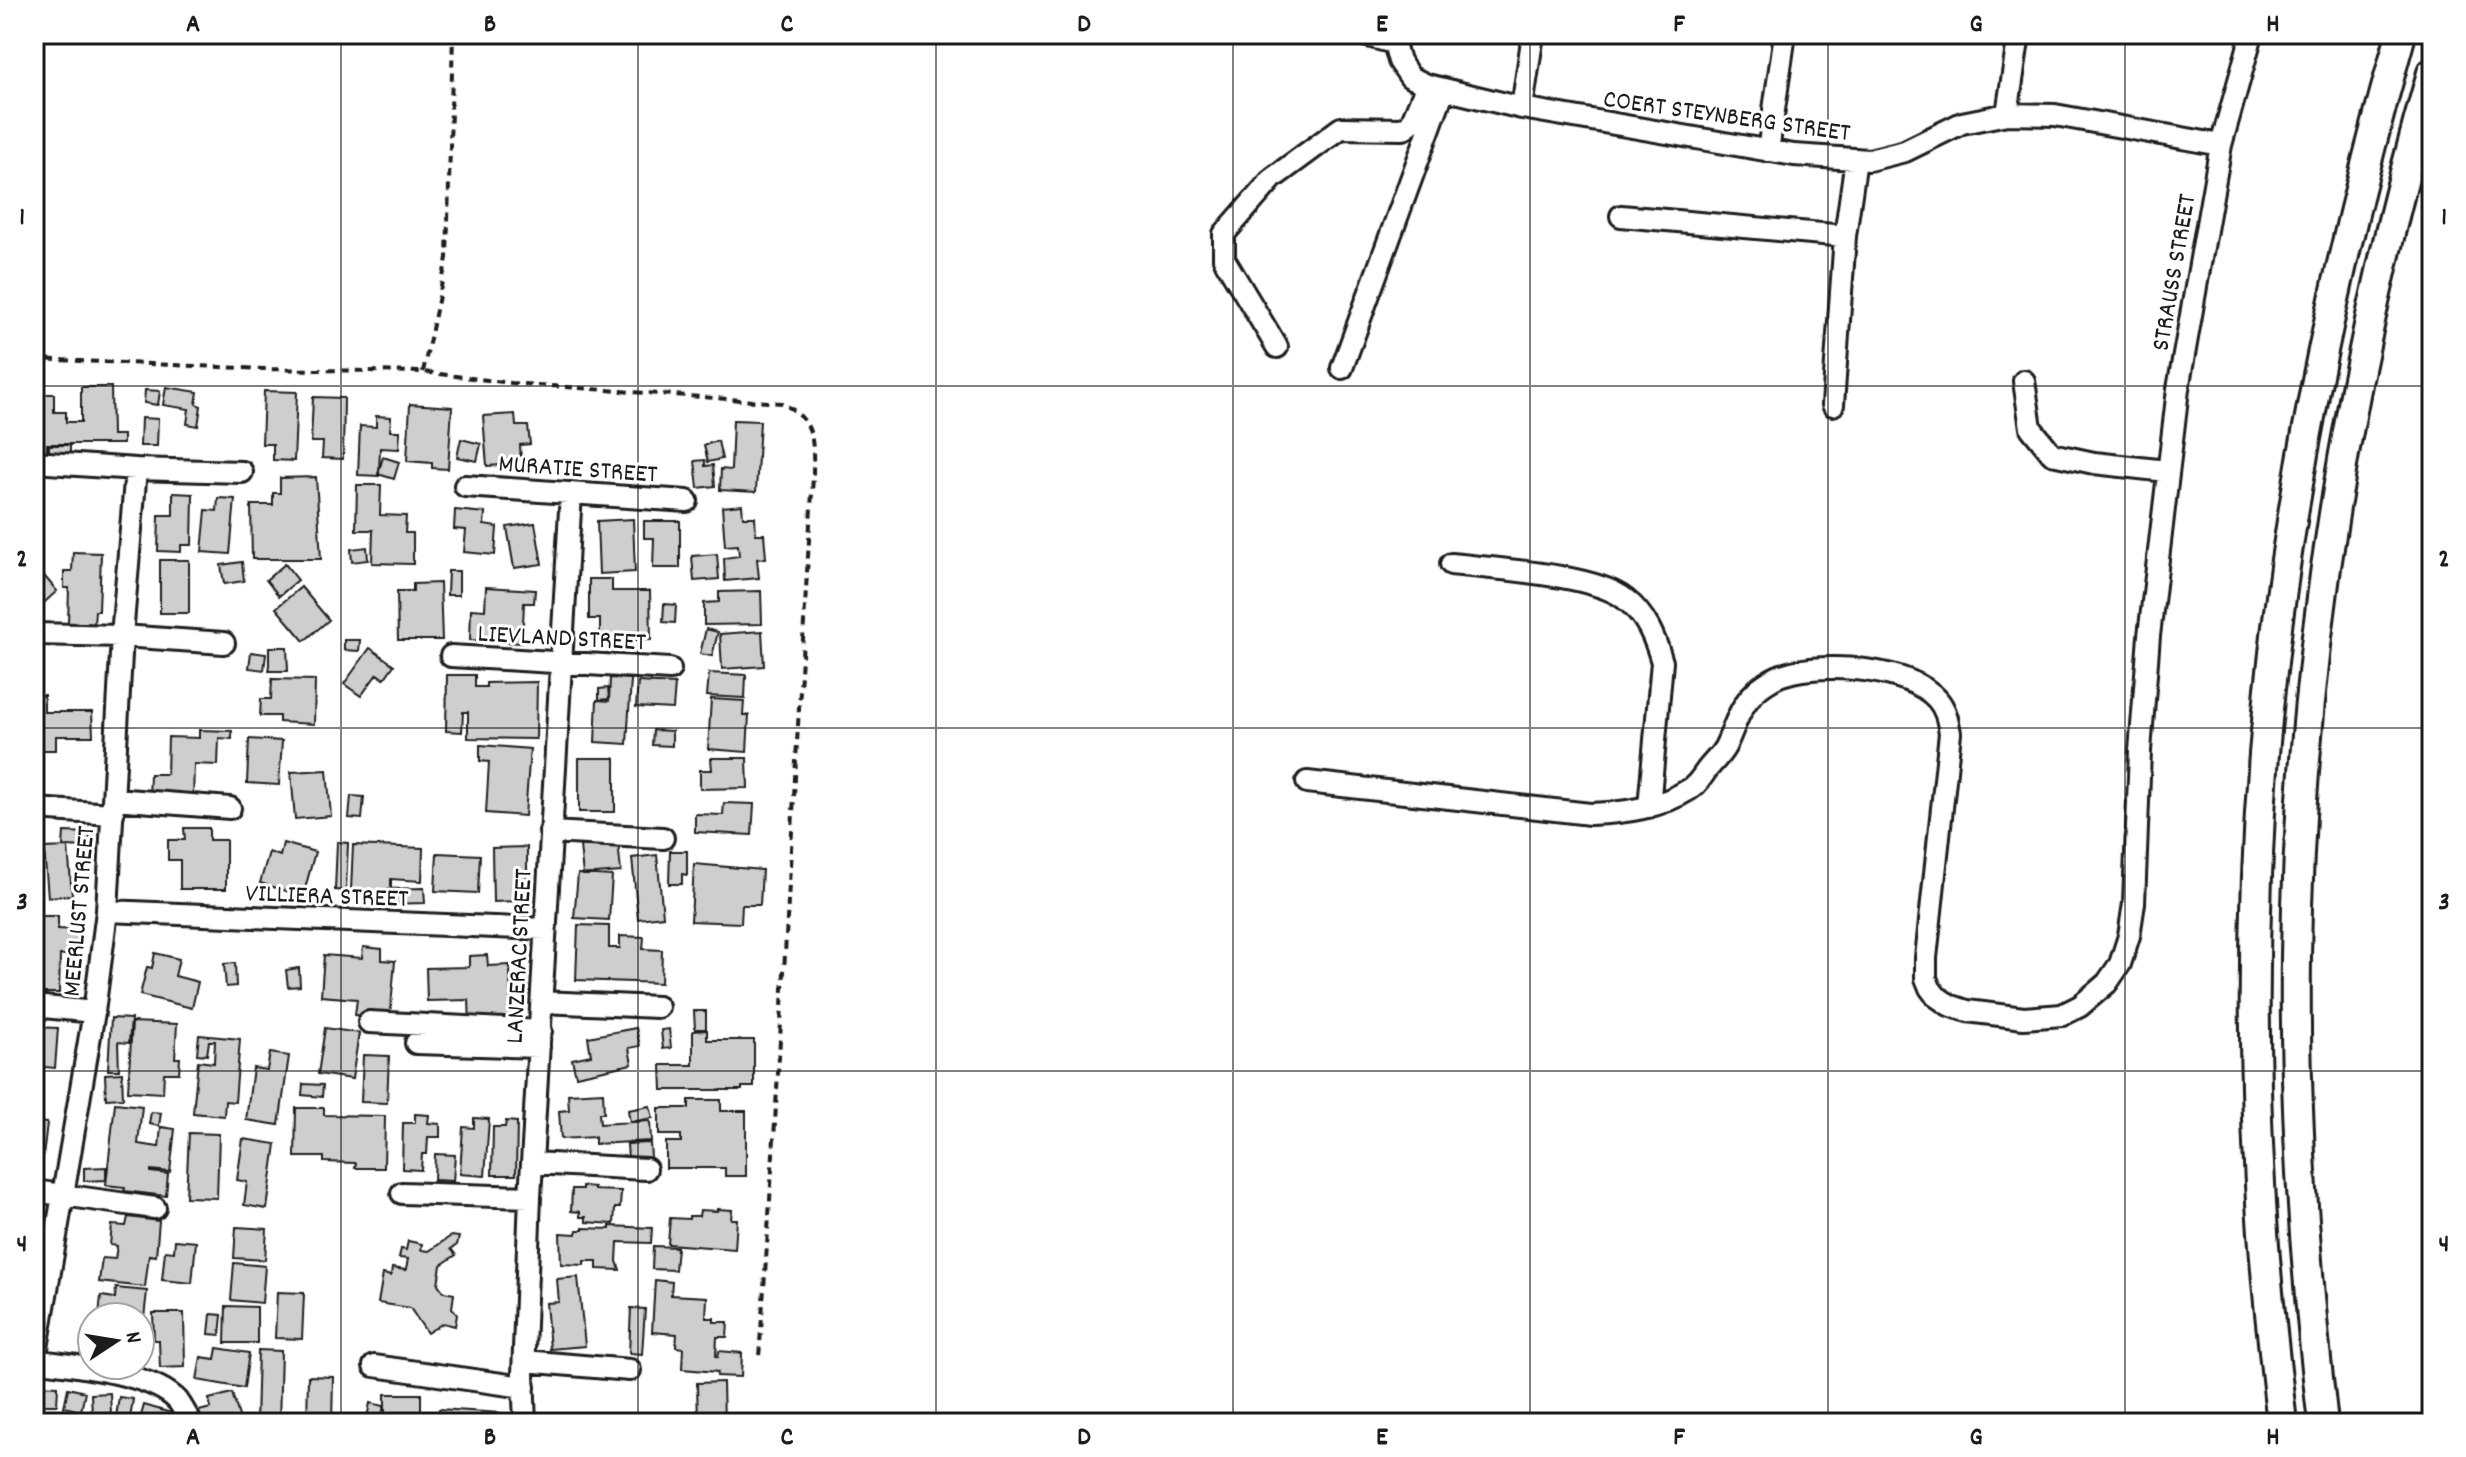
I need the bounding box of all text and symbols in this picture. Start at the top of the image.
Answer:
text: A [186,7,200,44]
text: B [484,7,496,44]
text: C [781,7,794,44]
text: D [1077,7,1091,44]
text: E [1376,7,1388,44]
text: F [1673,7,1685,44]
text: G [1969,7,1983,44]
text: H [2266,7,2280,44]
street label: COERT STEYNBERG STREET [1601,82,1853,153]
street label: STRAUSS STREET [2143,191,2208,354]
text: 1 [19,200,25,237]
text: 1 [2441,200,2447,237]
street label: MURATIE STREET [497,446,659,495]
text: 2 [16,542,28,579]
text: 2 [2438,542,2450,579]
street label: LIEVLAND STREET [477,617,648,662]
street label: MEERLUST STREET [55,824,106,998]
street label: LANZERAC STREET [497,867,544,1045]
street label: VILLIERA STREET [245,876,410,919]
text: 3 [16,885,28,922]
text: 3 [2438,885,2450,922]
text: 4 [17,1227,27,1264]
text: 4 [2439,1227,2449,1264]
north arrow [76,1301,156,1381]
text: N [116,1329,148,1346]
text: A [186,1420,200,1457]
text: B [484,1420,496,1457]
text: C [781,1420,794,1457]
text: D [1077,1420,1091,1457]
text: E [1376,1420,1388,1457]
text: F [1673,1420,1685,1457]
text: G [1969,1420,1983,1457]
text: H [2266,1420,2280,1457]

